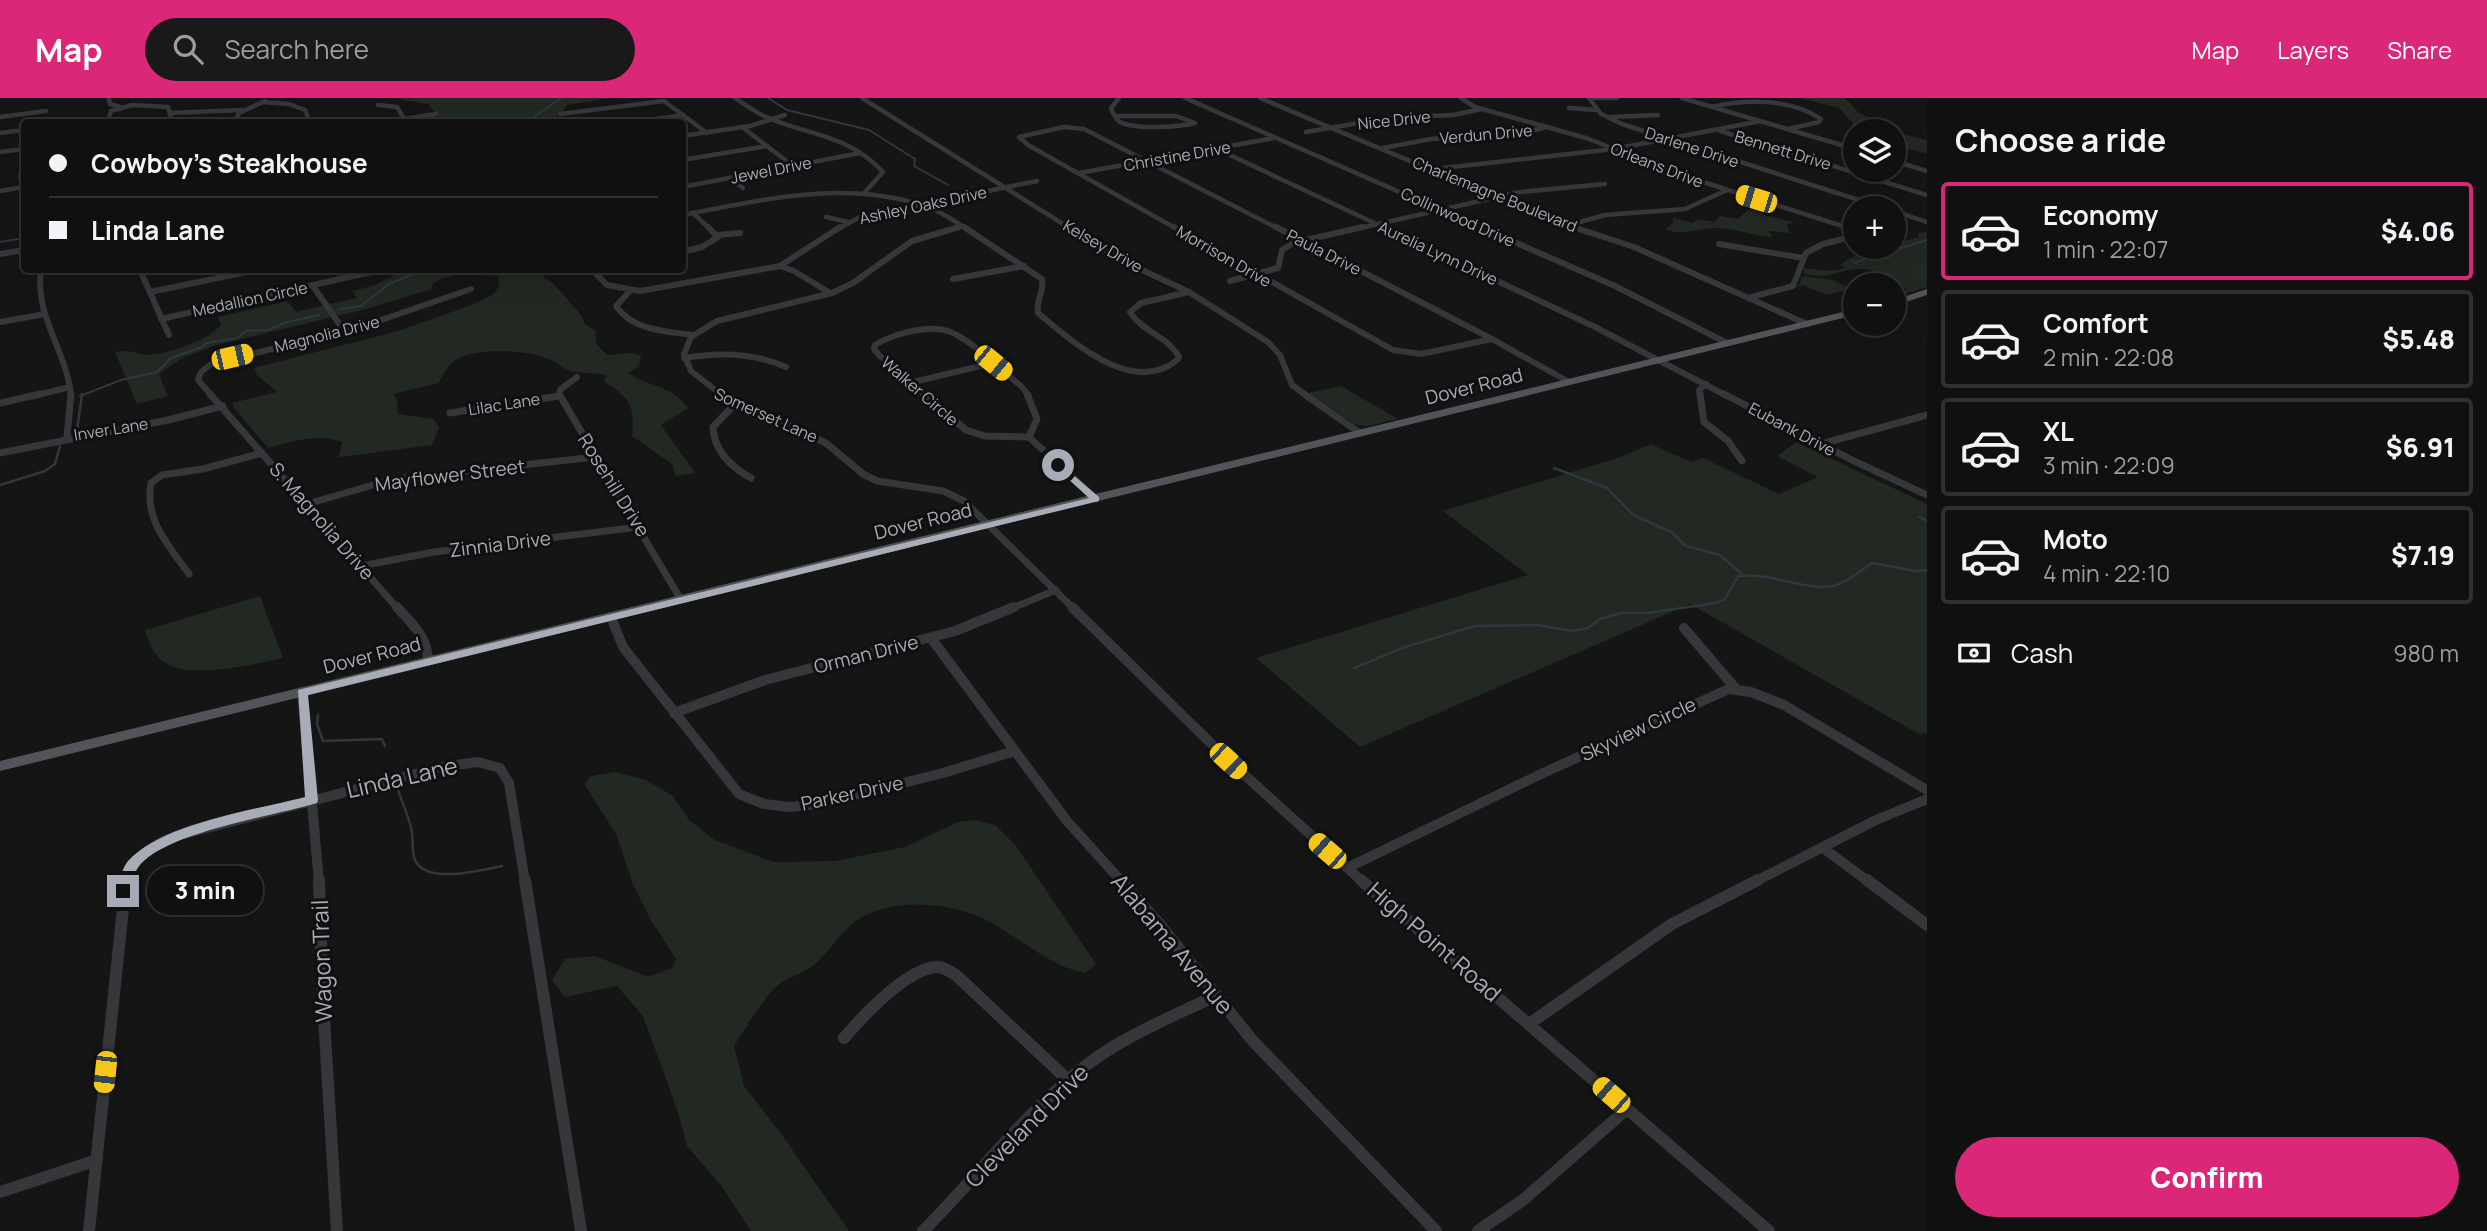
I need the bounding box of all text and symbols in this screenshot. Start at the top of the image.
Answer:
search box [145,18,635,81]
text: Map [35,27,103,72]
icon: search [169,30,207,68]
text: Search here [225,31,369,67]
text: Map [2192,33,2239,66]
text: Layers [2277,33,2349,66]
text: Share [2387,33,2452,66]
street label: Nice Drive [1356,105,1432,135]
text: Choose a ride [1955,118,2166,162]
street label: Verdun Drive [1439,119,1533,149]
map controls [1843,119,1906,336]
button: layers [1843,119,1906,182]
street label: Darlene Drive [1642,121,1742,173]
street label: Bennett Drive [1732,125,1834,175]
street label: Christine Drive [1122,136,1232,176]
street label: Orleans Drive [1607,137,1707,193]
text: Cowboy's Steakhouse [91,145,368,181]
street label: Jewel Drive [729,151,813,189]
street label: Charlemagne Boulevard [1409,151,1581,237]
street label: Ashley Oaks Drive [857,181,989,229]
street label: Collinwood Drive [1398,182,1518,252]
car [1733,183,1780,215]
button: + [1843,196,1906,259]
text: Economy [2043,197,2158,233]
icon: car [1959,200,2022,263]
text: Linda Lane [91,212,225,248]
text: $4.06 [2381,213,2455,249]
street label: Kelsey Drive [1059,214,1147,278]
street label: Aurelia Lynn Drive [1375,216,1501,290]
street label: Morrison Drive [1173,220,1275,292]
street label: Paula Drive [1283,224,1365,280]
text: 1 min · 22:07 [2043,233,2168,265]
button: − [1843,273,1906,336]
street label: Medallion Circle [190,276,310,322]
text: Comfort [2043,305,2149,341]
icon: car [1959,308,2022,371]
street label: Magnolia Drive [272,310,382,358]
text: $5.48 [2383,321,2455,357]
text: 2 min · 22:08 [2043,341,2174,373]
car [210,342,255,372]
car [971,342,1016,384]
street label: Walker Circle [877,351,963,431]
street label: Dover Road [1422,361,1526,411]
street label: Somerset Lane [711,382,821,448]
street label: Lilac Lane [466,387,542,421]
street label: Eubank Drive [1745,397,1839,461]
street label: Inver Lane [72,412,150,446]
text: XL [2043,413,2074,449]
icon: car [1959,416,2022,479]
street label: Rosehill Drive [572,428,656,542]
text: $6.91 [2386,429,2455,465]
route start [1042,449,1074,481]
text: 3 min · 22:09 [2043,449,2175,481]
street label: Mayflower Street [373,453,527,497]
street label: S. Magnolia Drive [264,457,380,585]
street label: Dover Road [871,496,975,546]
text: Moto [2043,521,2108,557]
icon: car [1959,524,2022,587]
street label: Zinnia Drive [448,525,552,563]
text: $7.19 [2391,537,2455,573]
text: 4 min · 22:10 [2043,557,2170,589]
street label: Orman Drive [811,628,921,680]
street label: Dover Road [320,630,424,680]
icon: cash [1955,634,1993,672]
text: Cash [2011,635,2073,671]
text: 980 m [2393,637,2459,669]
street label: Skyview Circle [1576,691,1700,767]
car [1206,739,1251,783]
street label: Linda Lane [343,749,461,805]
street label: Parker Drive [799,769,905,817]
car [1305,829,1350,873]
callout: 3 min [148,866,263,916]
street label: Alabama Avenue [1104,866,1241,1021]
text: 3 min [175,874,235,906]
street label: High Point Road [1361,874,1508,1008]
route end [107,875,139,907]
street label: Wagon Trail [303,899,339,1023]
car [93,1050,118,1094]
street label: Cleveland Drive [957,1056,1095,1194]
car [1589,1073,1634,1117]
button: Confirm [1955,1137,2459,1217]

